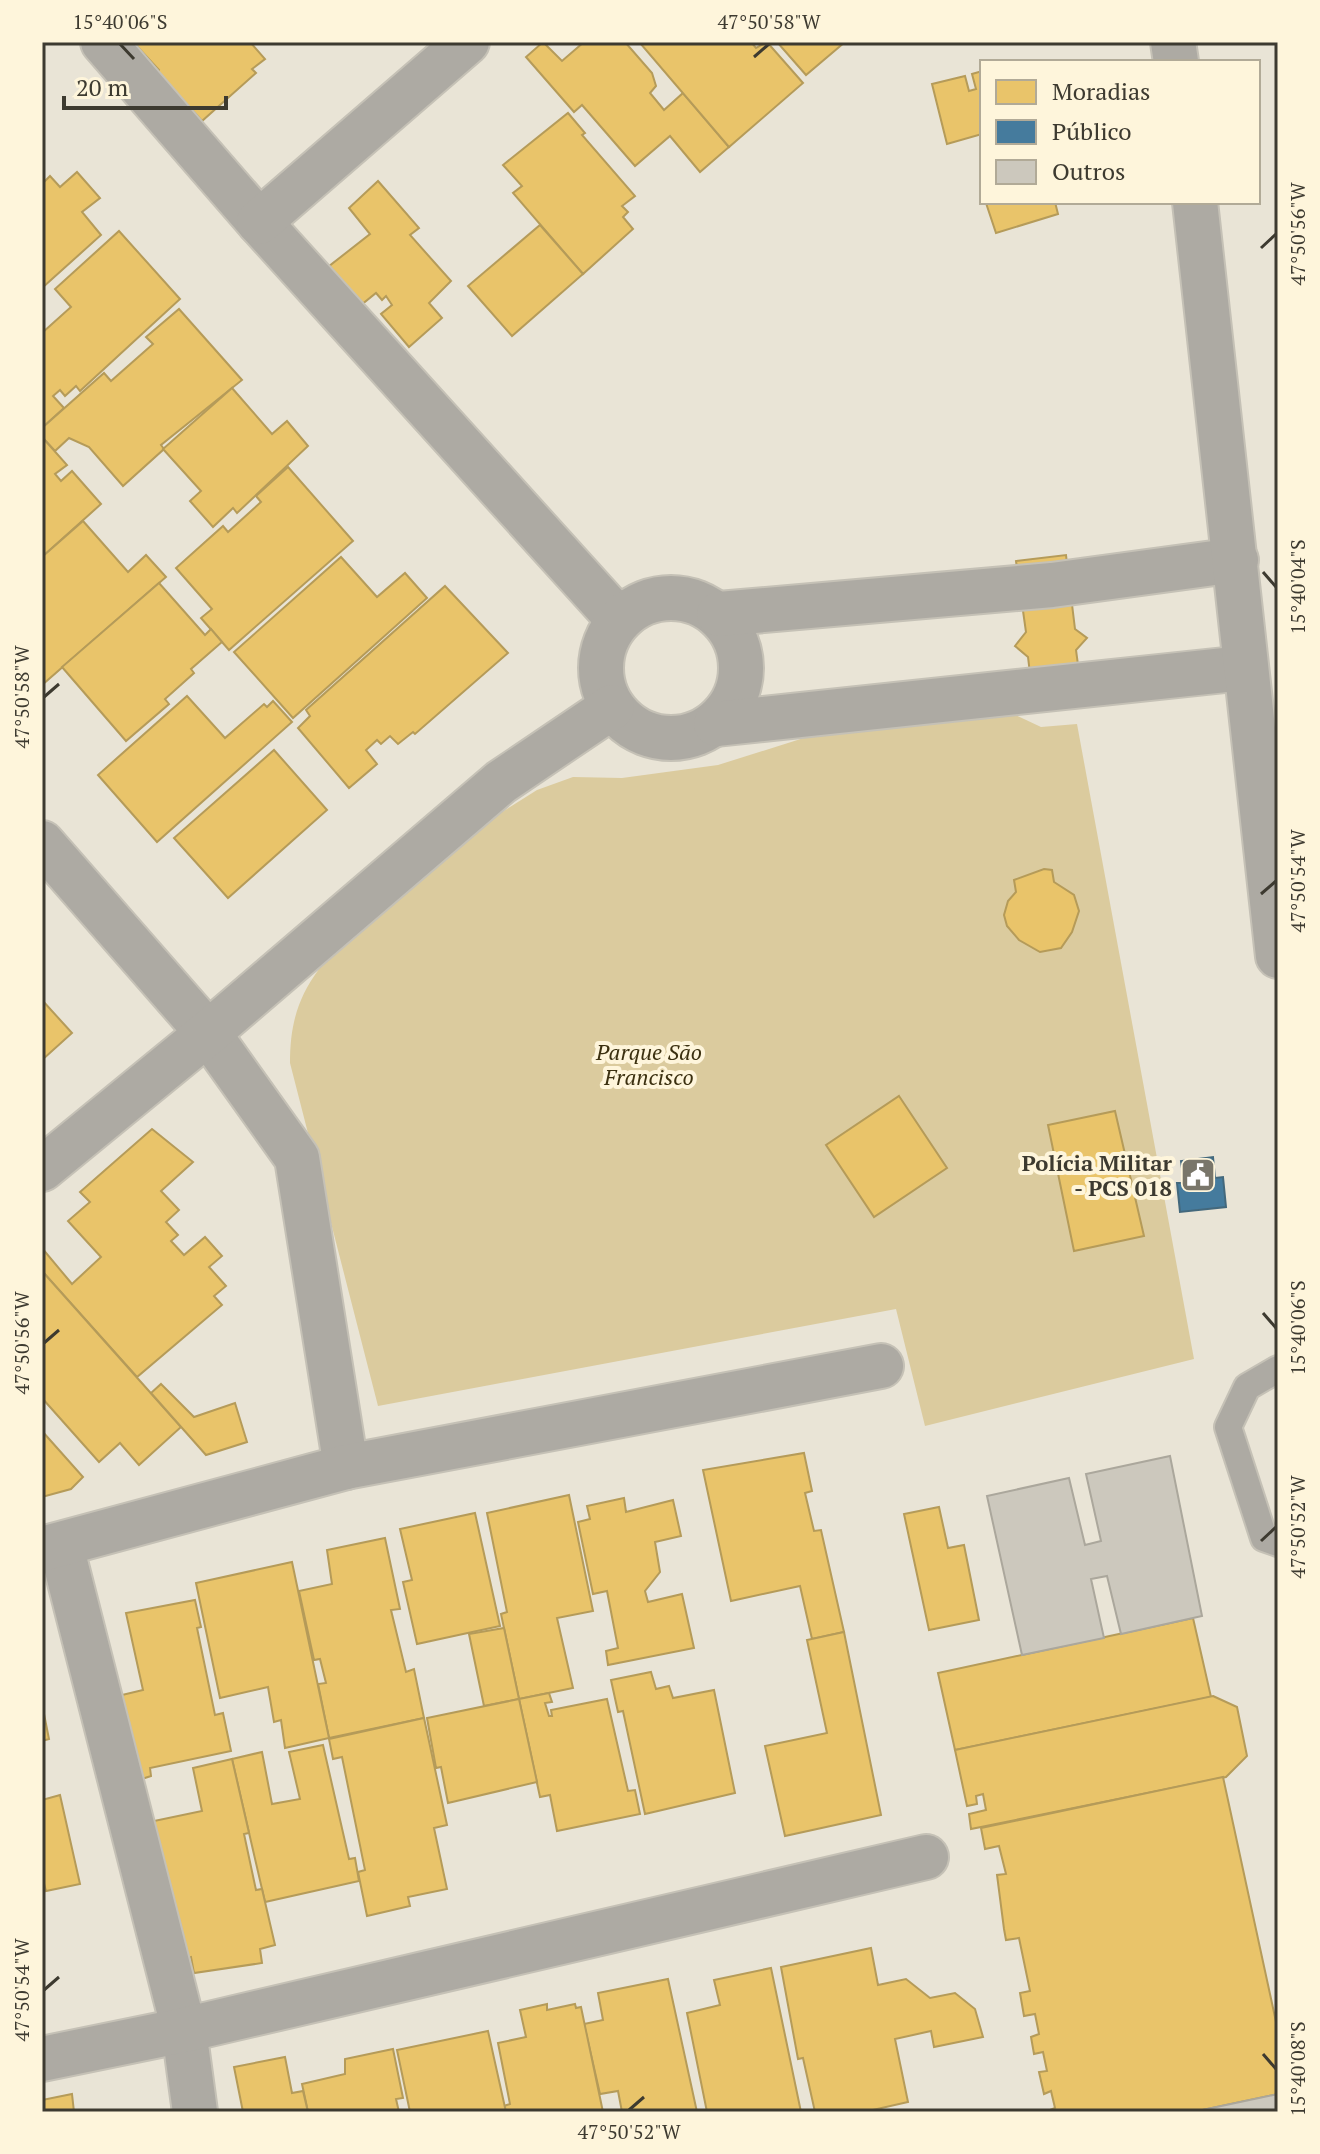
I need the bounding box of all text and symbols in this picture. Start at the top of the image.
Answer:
text: 15°40'06"S [72,8,168,35]
text: 47°50'58"W [717,8,821,35]
scale bar [64,60,226,110]
legend [980,60,1260,204]
text: 20 m [76,71,128,103]
text: Moradias [1052,75,1150,107]
text: Público [1052,115,1132,147]
text: Outros [1052,155,1125,187]
text: 47°50'56"W [1284,182,1311,286]
text: 15°40'04"S [1284,539,1311,635]
text: 47°50'58"W [8,645,35,749]
text: 47°50'54"W [1284,829,1311,933]
park label: Parque São Francisco [595,1037,702,1091]
place label: Polícia Militar - PCS 018 [1022,1148,1173,1202]
public building icon: Polícia Militar - PCS 018 [1179,1156,1217,1194]
text: 15°40'06"S [1284,1280,1311,1376]
text: 47°50'56"W [8,1291,35,1395]
text: 47°50'52"W [1284,1475,1311,1579]
text: 47°50'54"W [8,1938,35,2042]
text: 15°40'08"S [1284,2021,1311,2117]
text: 47°50'52"W [577,2118,681,2145]

